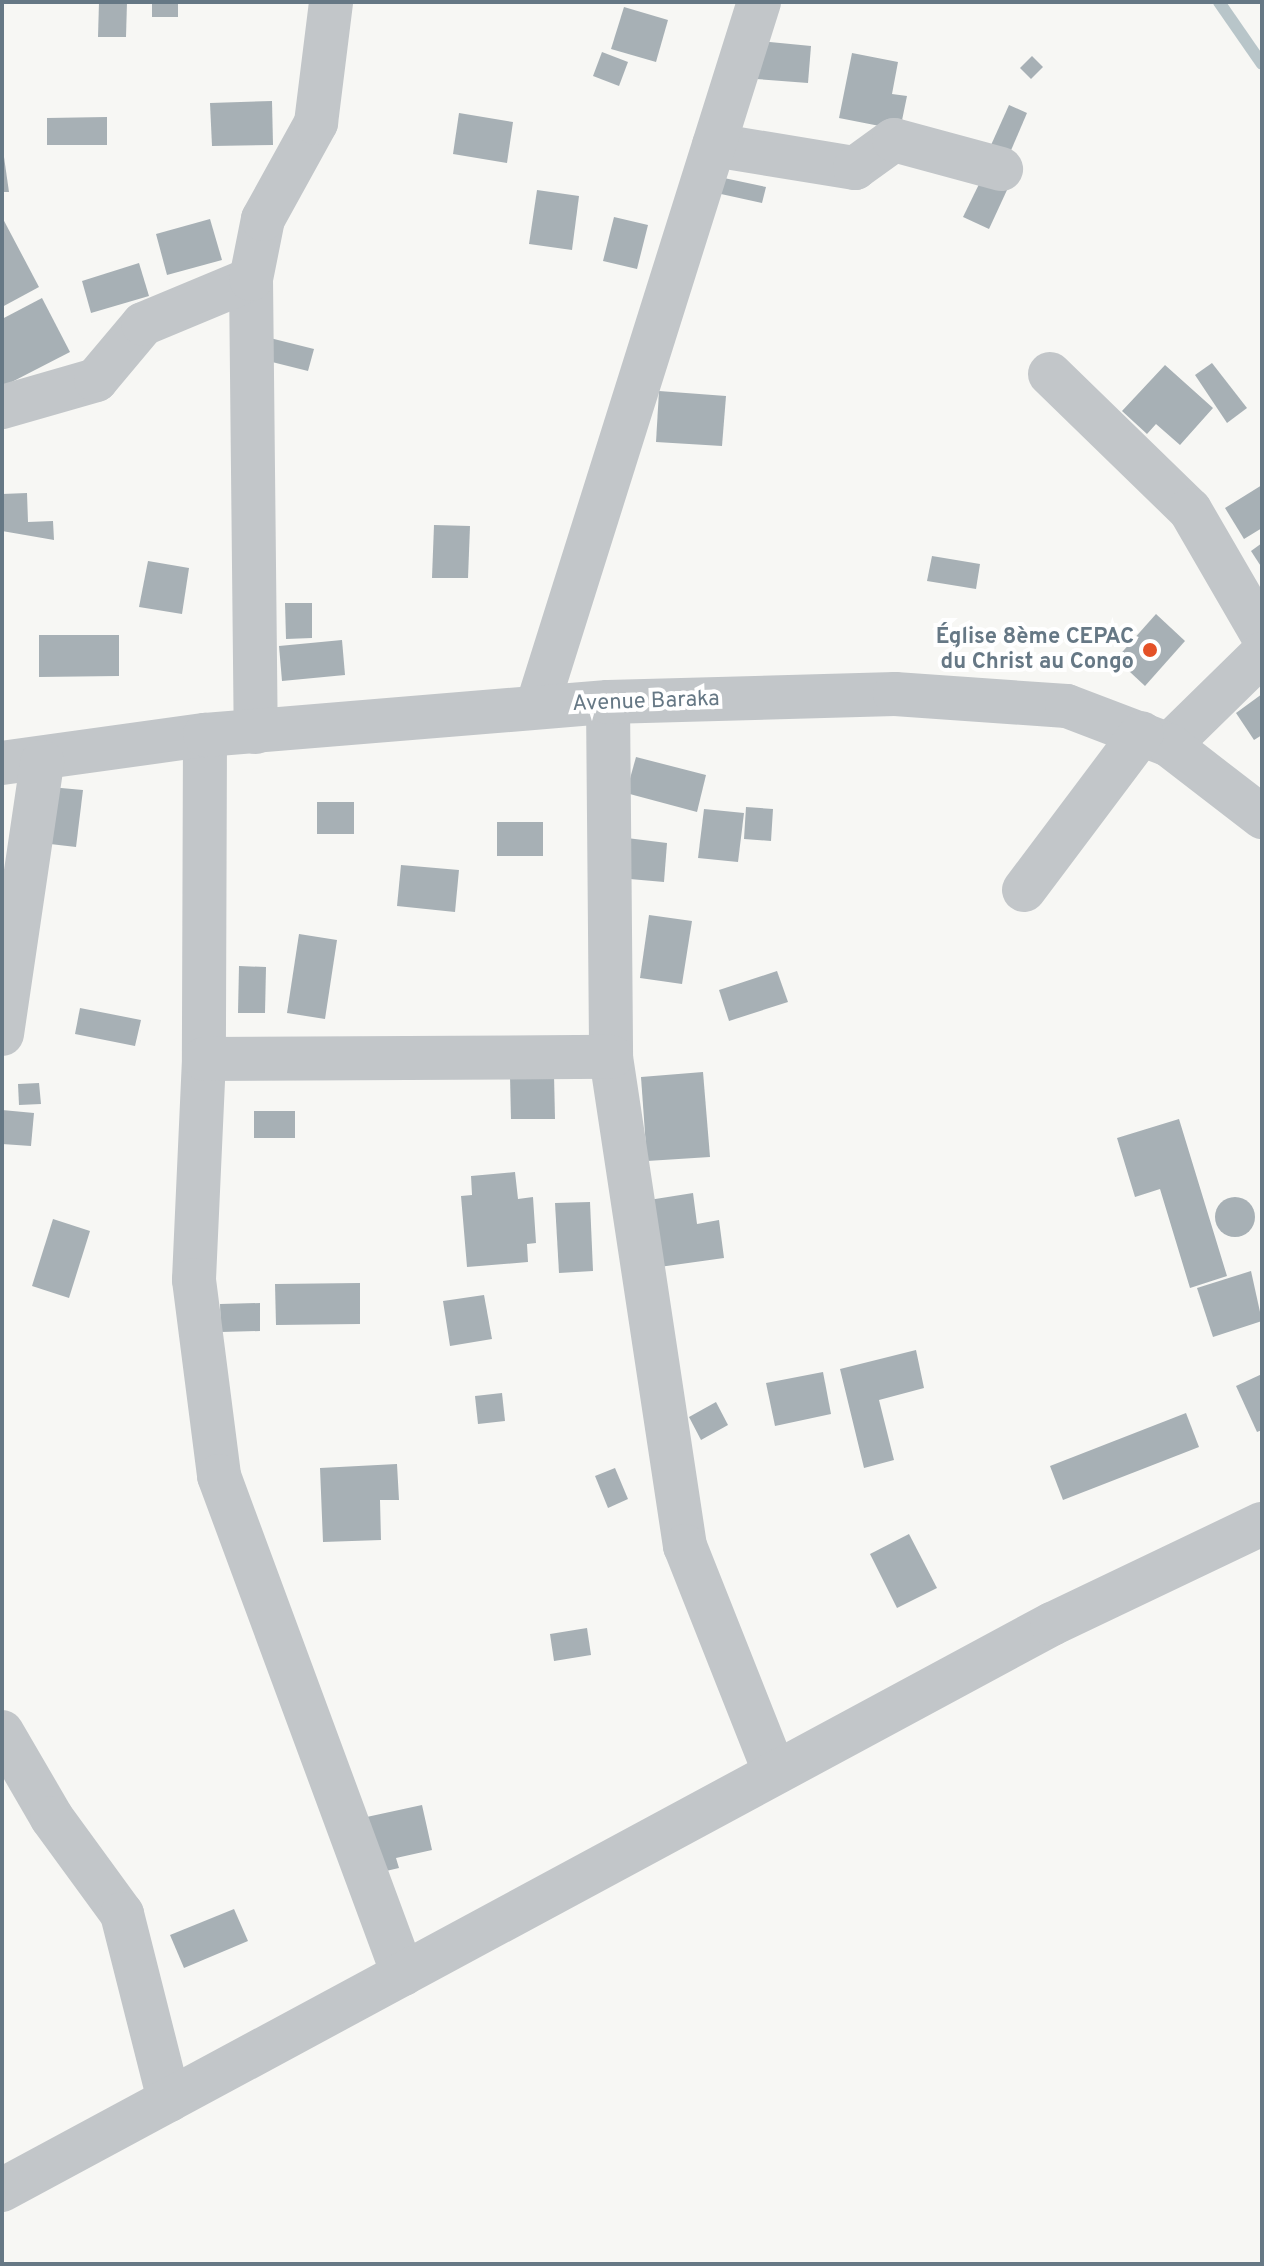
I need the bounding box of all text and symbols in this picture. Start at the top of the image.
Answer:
place label: Église 8ème CEPAC du Christ au Congo [936,624,1134,676]
marker: Église 8ème CEPAC du Christ au Congo [1141,641,1159,659]
street label: Avenue Baraka [572,686,720,718]

